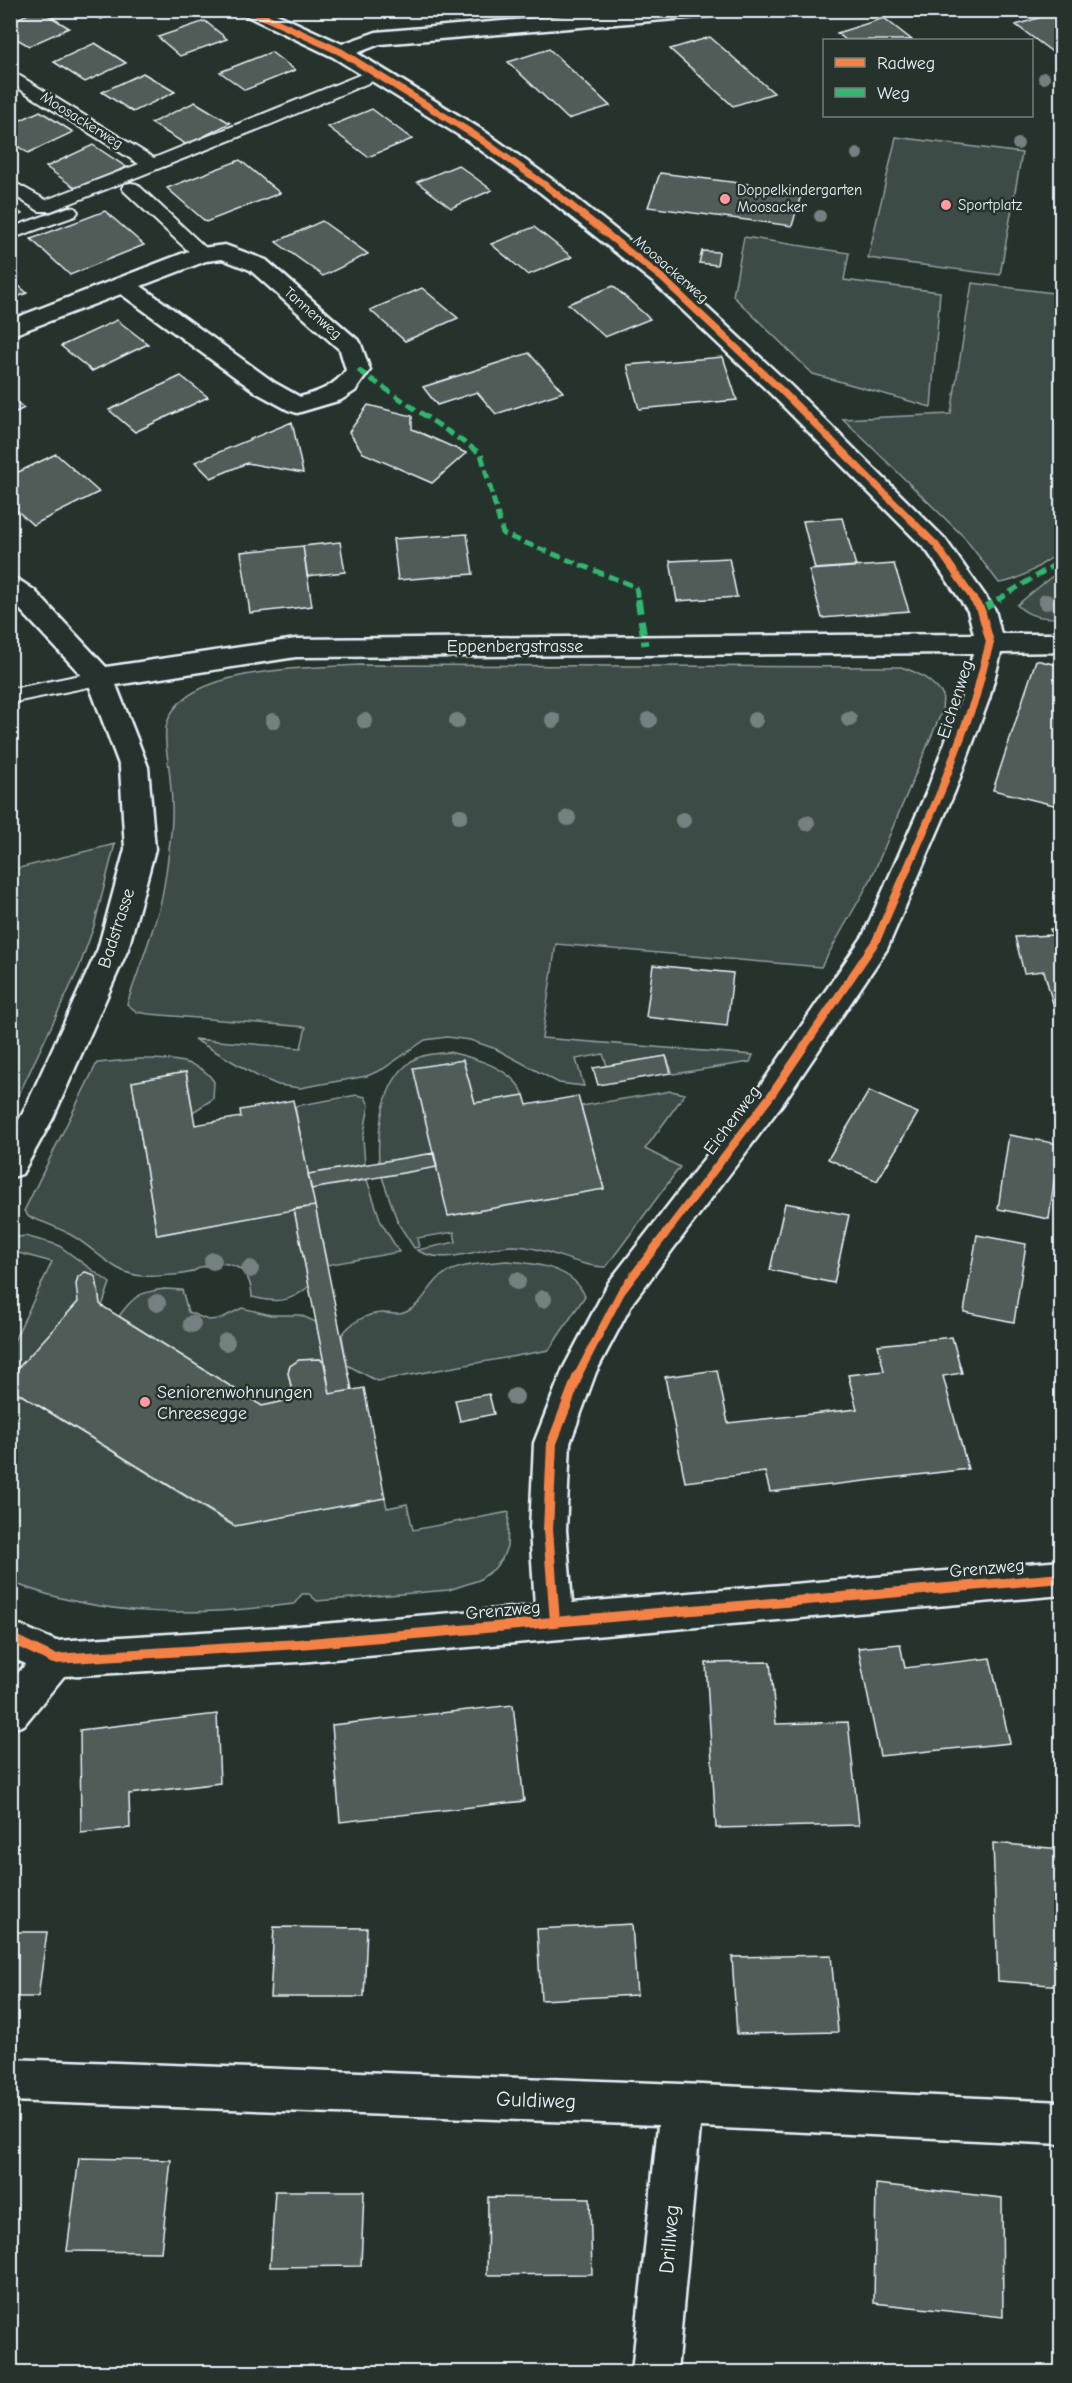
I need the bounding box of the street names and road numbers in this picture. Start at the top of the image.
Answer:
street label: Moosackerweg [37,87,127,153]
street label: Moosackerweg [630,231,712,307]
street label: Tannenweg [280,283,346,343]
street label: Eppenbergstrasse [447,636,583,657]
street label: Eichenweg [933,657,978,741]
street label: Badstrasse [94,886,139,971]
street label: Eichenweg [700,1082,765,1159]
street label: Grenzweg [949,1555,1026,1582]
street label: Grenzweg [465,1597,542,1624]
street label: Guldiweg [496,2087,576,2113]
street label: Drillweg [654,2203,684,2275]

